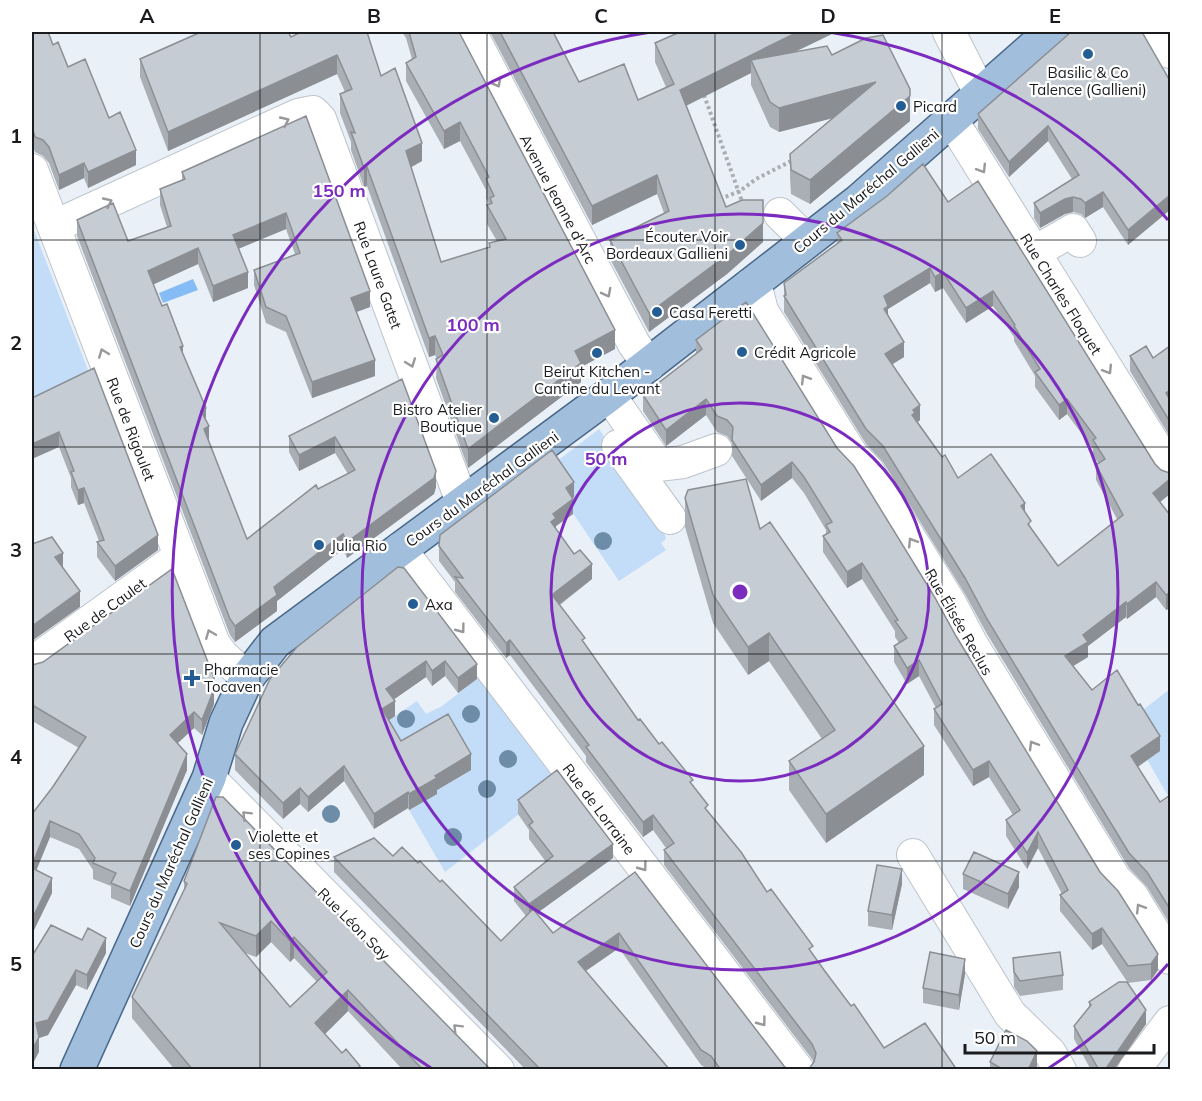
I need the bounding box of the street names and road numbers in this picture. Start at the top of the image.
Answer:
street label: Cours du Maréchal Gallieni [789,124,943,258]
street label: Avenue Jeanne d'Arc [516,131,600,267]
street label: Rue Laure Gatet [350,219,406,331]
street label: Rue Charles Floquet [1016,230,1106,358]
street label: Rue de Rigoulet [103,375,159,483]
street label: Cours du Maréchal Gallieni [402,427,562,551]
street label: Rue Élisée Reclus [921,565,997,679]
street label: Rue de Caulet [60,574,150,646]
street label: Rue de Lorraine [559,760,639,858]
street label: Cours du Maréchal Gallieni [125,775,217,951]
street label: Rue Léon Say [314,884,394,964]

